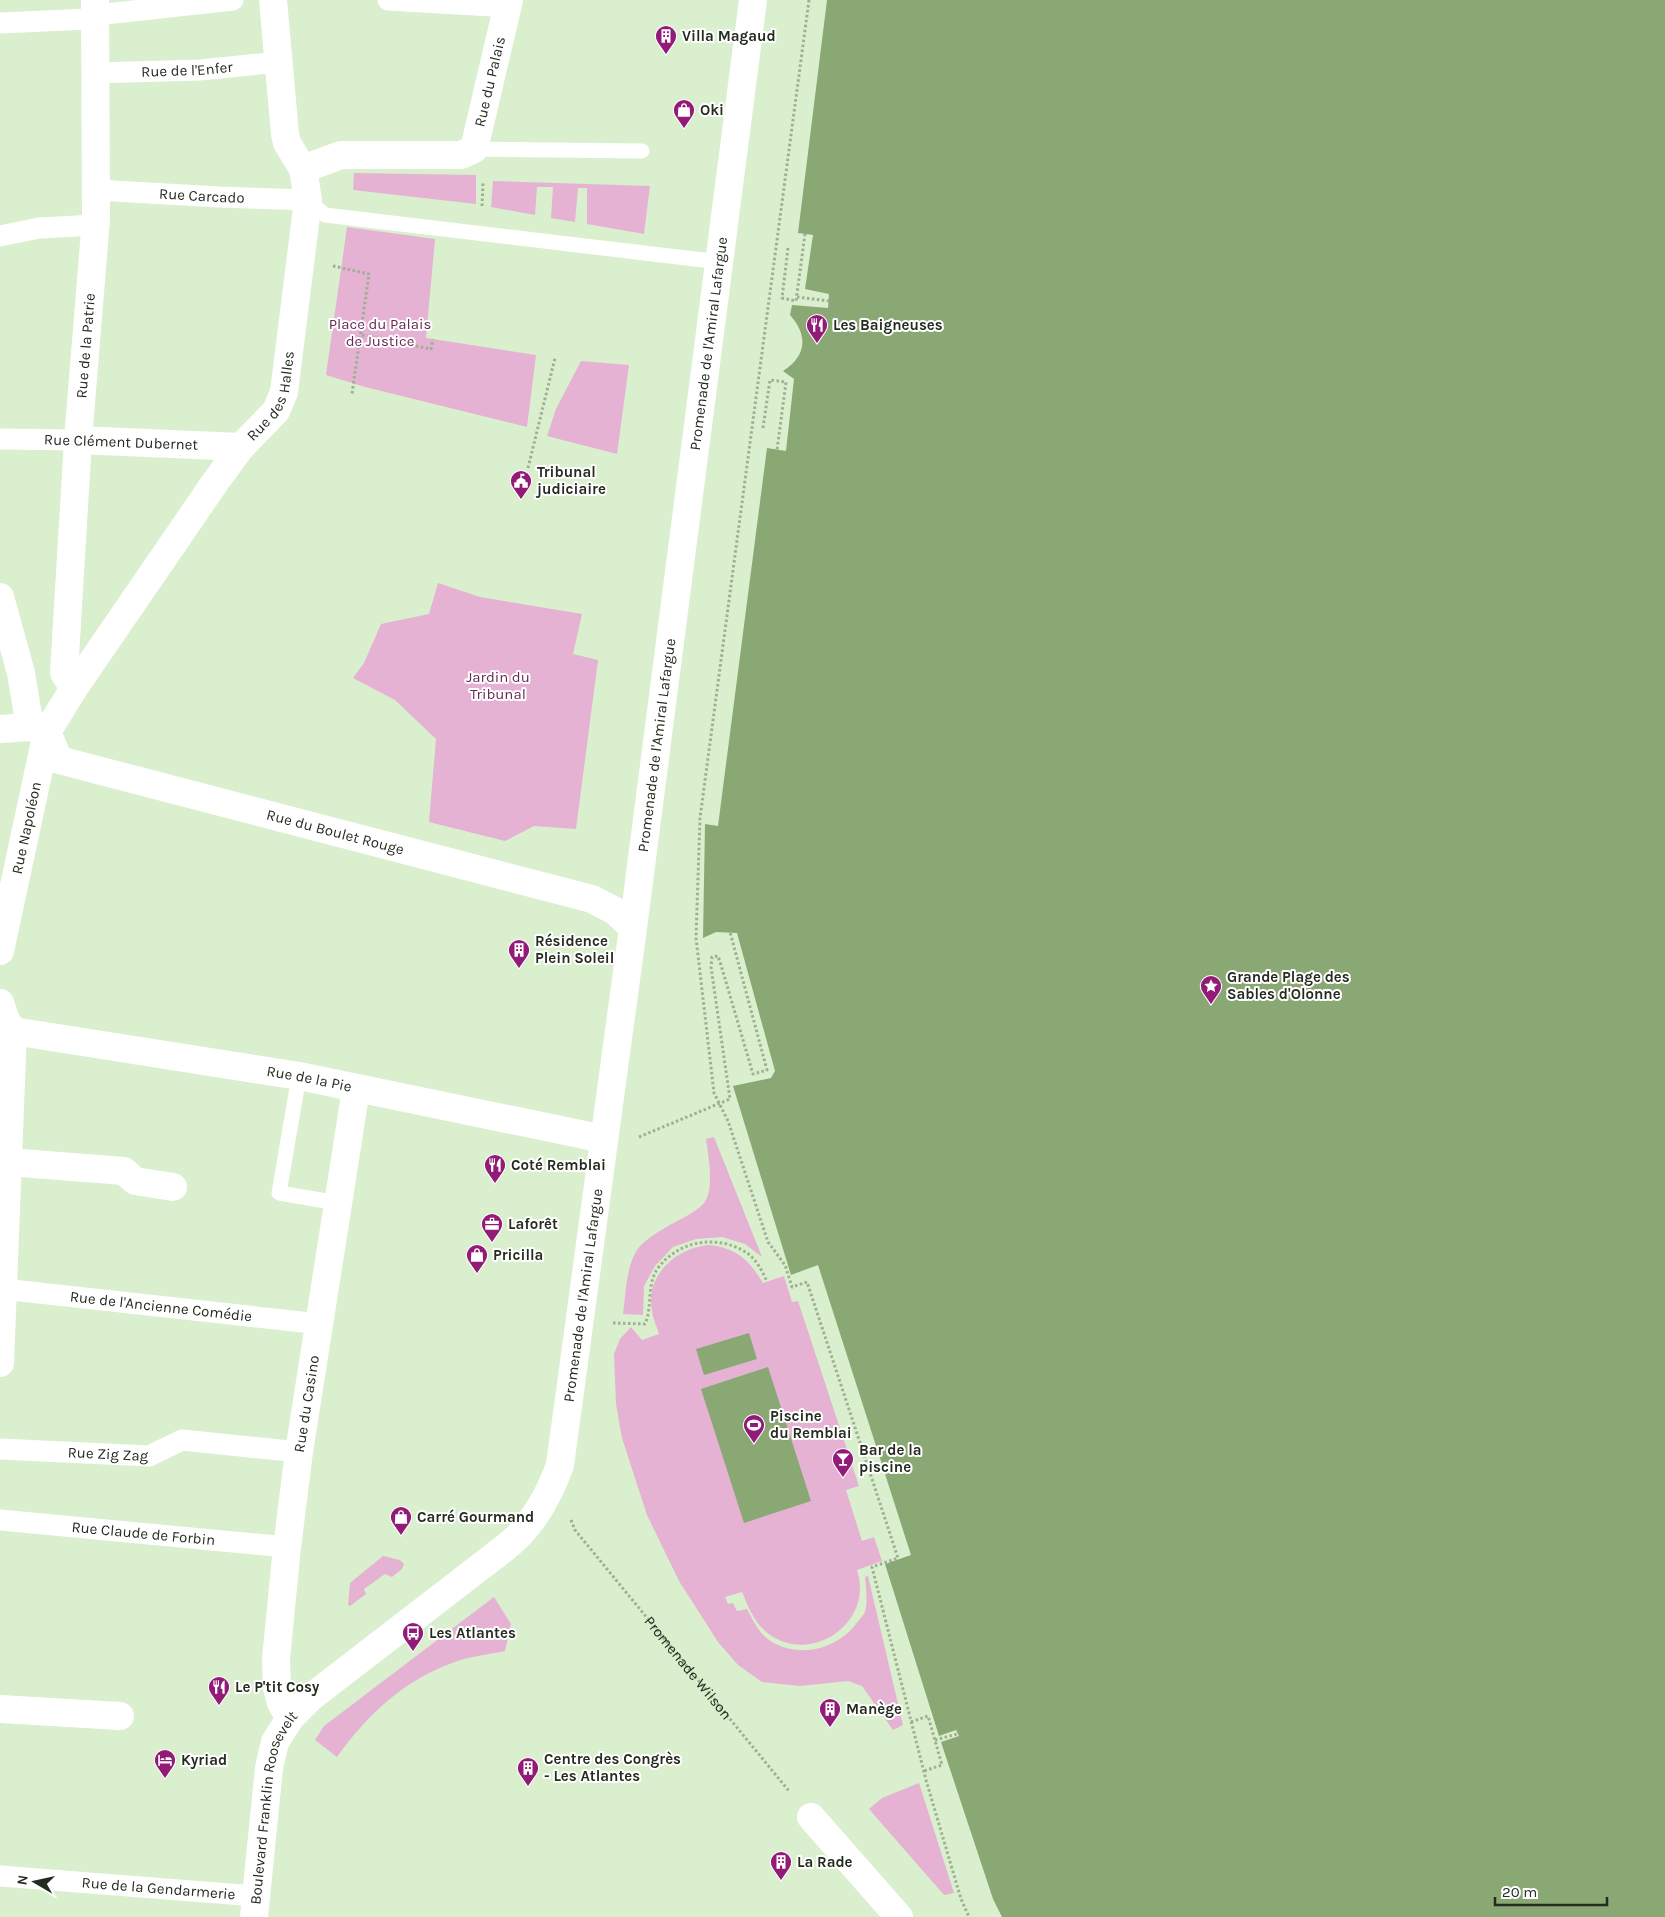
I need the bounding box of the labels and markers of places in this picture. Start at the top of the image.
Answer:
building icon: Villa Magaud [654,24,678,55]
place label: Villa Magaud [682,27,776,45]
shop icon: Oki [672,98,696,129]
place label: Oki [700,101,724,119]
restaurant icon: Les Baigneuses [805,313,829,344]
place label: Les Baigneuses [833,316,943,334]
place label: Tribunal judiciaire [535,463,606,498]
public building icon: Tribunal judiciaire [509,469,533,500]
place label: Résidence Plein Soleil [535,932,614,967]
building icon: Résidence Plein Soleil [507,938,531,969]
place label: Grande Plage des Sables d'Olonne [1227,968,1350,1003]
place icon: Grande Plage des Sables d'Olonne [1199,974,1223,1005]
restaurant icon: Coté Remblai [483,1153,507,1184]
place label: Coté Remblai [511,1156,606,1174]
office icon: Laforêt [480,1212,504,1243]
place label: Laforêt [508,1215,558,1233]
shop icon: Pricilla [465,1243,489,1274]
place label: Pricilla [493,1246,543,1264]
place label: Piscine du Remblai [770,1407,852,1442]
sports icon: Piscine du Remblai [742,1413,766,1444]
place label: Bar de la piscine [859,1441,921,1476]
bar icon: Bar de la piscine [831,1447,855,1478]
shop icon: Carré Gourmand [389,1505,413,1536]
place label: Carré Gourmand [417,1508,534,1526]
bus stop icon: Les Atlantes [401,1621,425,1652]
place label: Les Atlantes [429,1624,516,1642]
restaurant icon: Le P'tit Cosy [207,1675,231,1706]
place label: Le P'tit Cosy [235,1678,320,1696]
building icon: Manège [818,1697,842,1728]
place label: Manège [846,1700,902,1718]
hotel icon: Kyriad [153,1748,177,1779]
place label: Centre des Congrès - Les Atlantes [544,1750,681,1785]
place label: Kyriad [181,1751,227,1769]
building icon: Centre des Congrès - Les Atlantes [516,1756,540,1787]
building icon: La Rade [769,1850,793,1881]
place label: La Rade [797,1853,853,1871]

